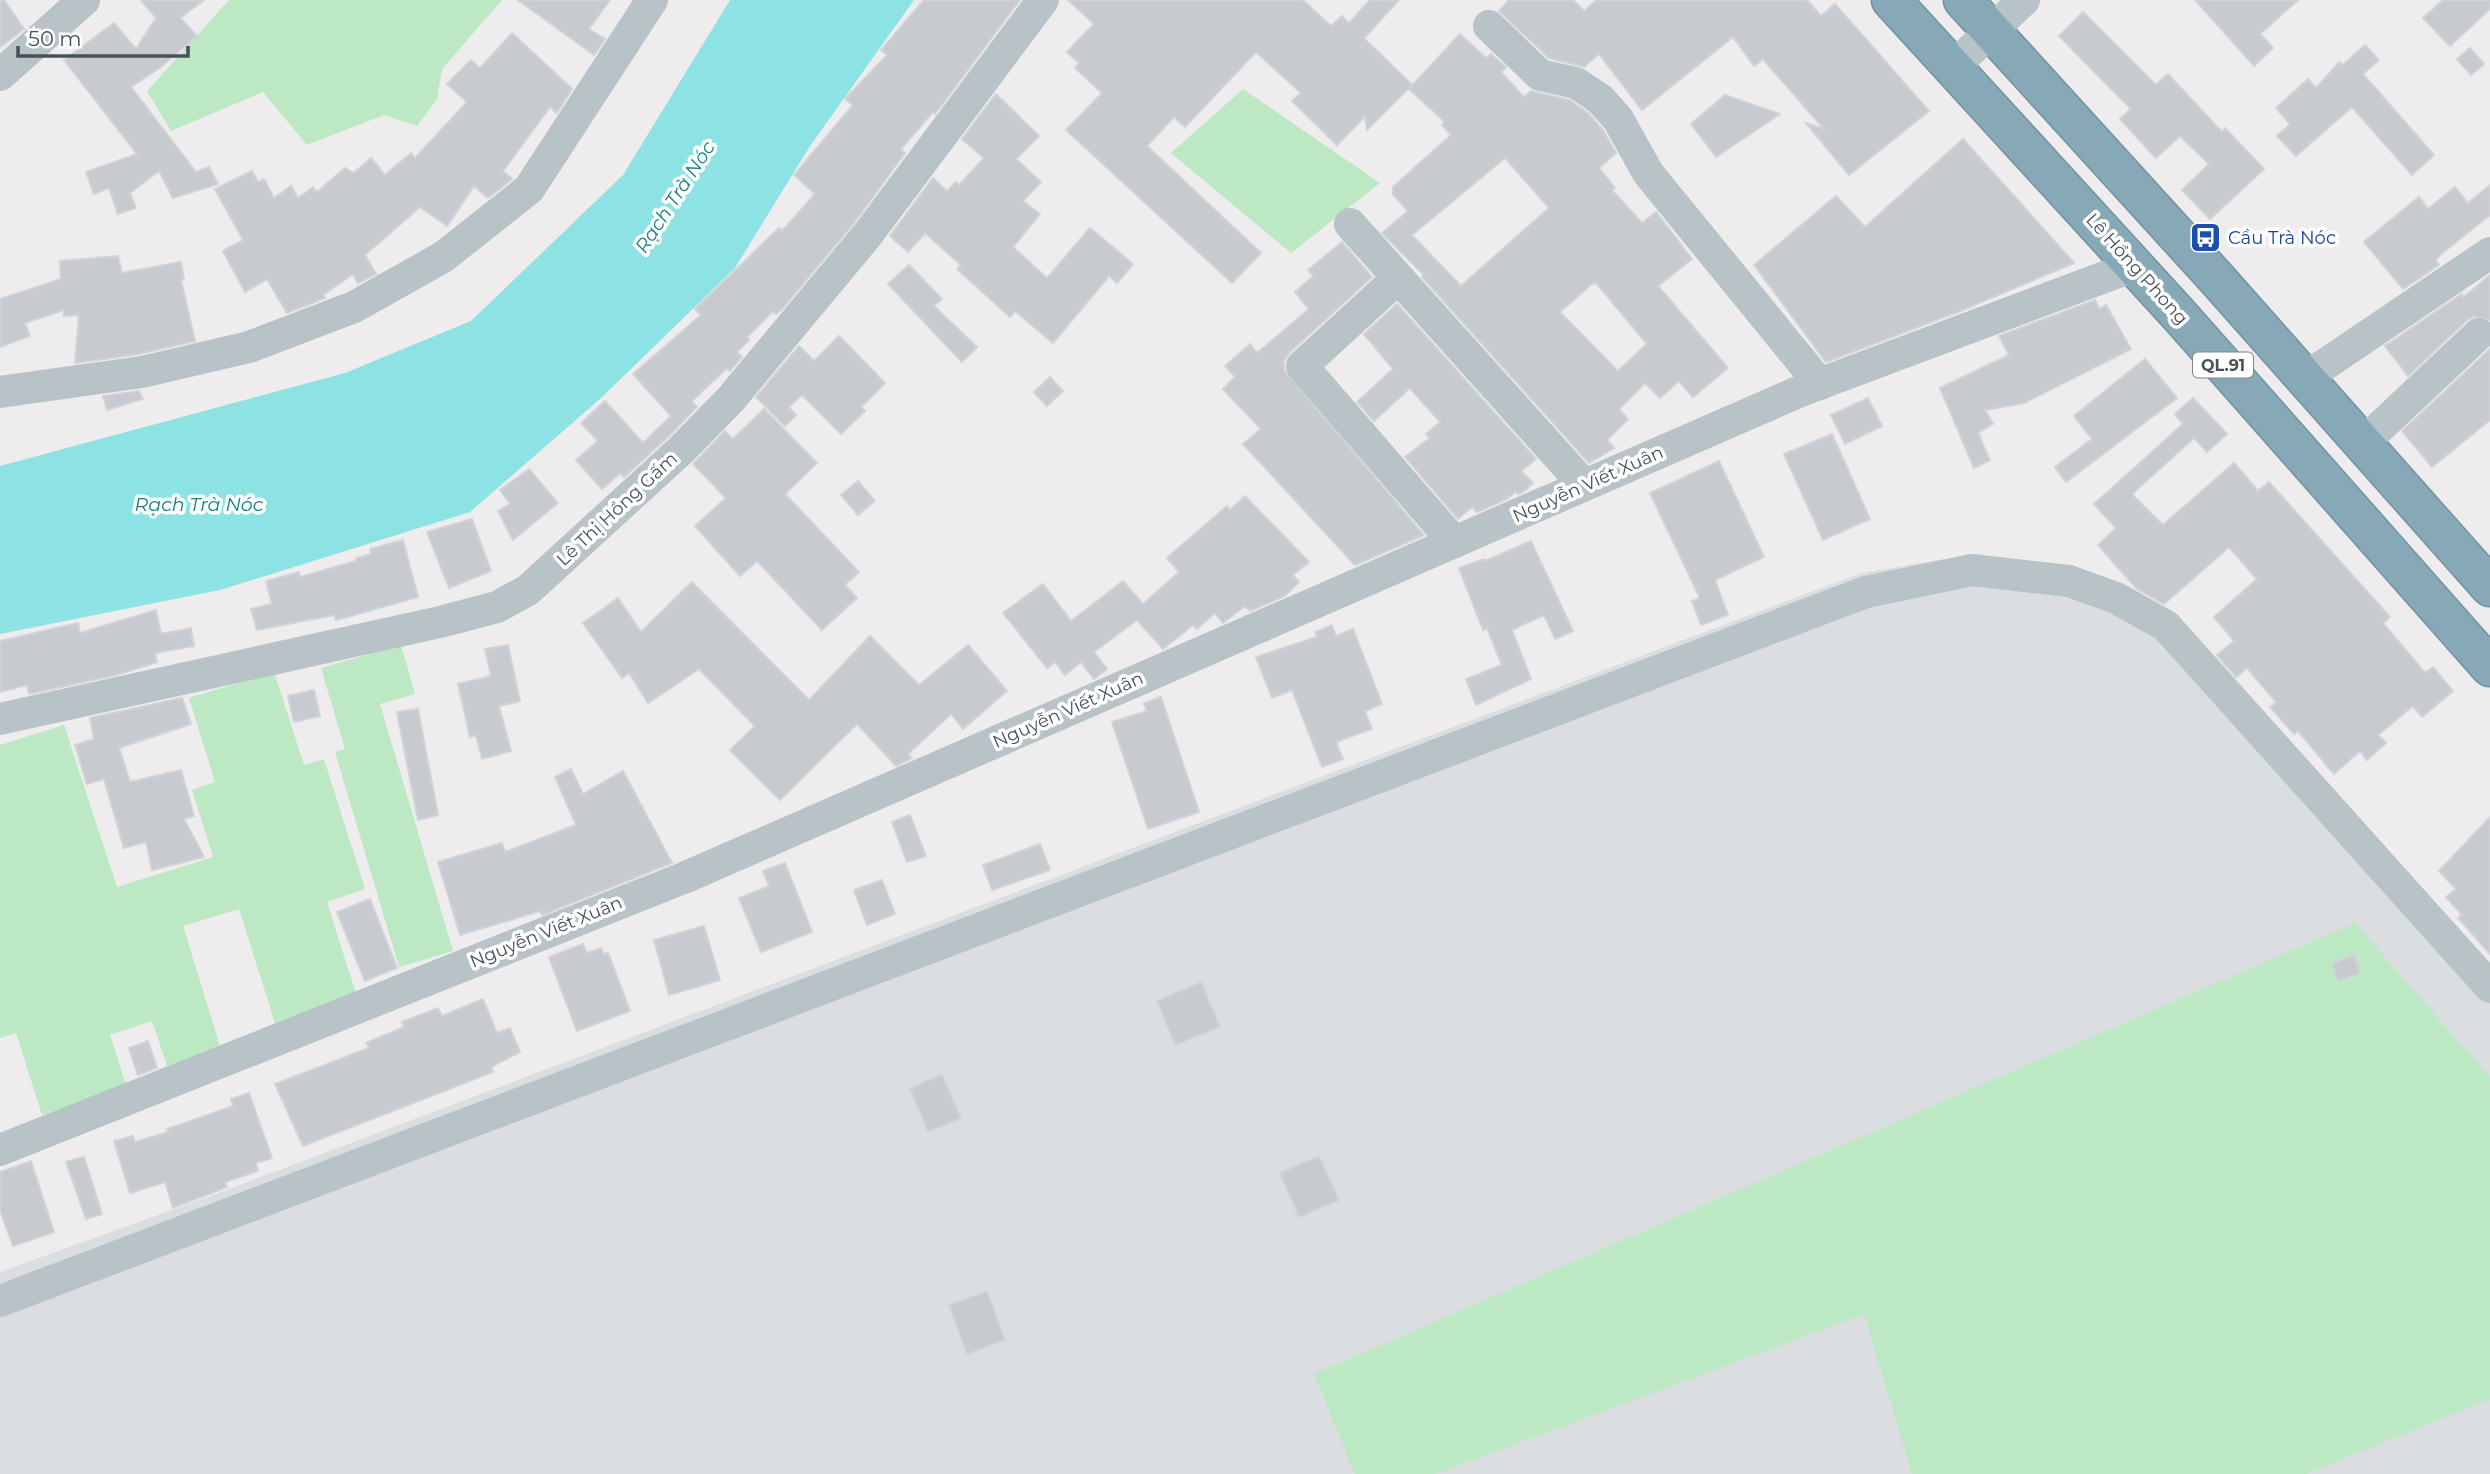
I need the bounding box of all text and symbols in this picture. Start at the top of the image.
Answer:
scale bar [18,14,187,58]
text: 50 m [28,26,82,51]
water label: Rạch Trà Nóc [630,136,720,257]
street label: Lê Hồng Phong [2081,209,2193,329]
bus stop icon: Cầu Trà Nóc [2188,221,2222,255]
place label: Cầu Trà Nóc [2228,227,2336,249]
road number: QL.91 [2193,352,2253,378]
street label: Nguyễn Viết Xuân [1509,441,1667,527]
street label: Lê Thị Hồng Gấm [552,447,682,571]
water label: Rạch Trà Nóc [135,493,264,516]
street label: Nguyễn Viết Xuân [989,667,1147,753]
street label: Nguyễn Viết Xuân [467,891,625,973]

